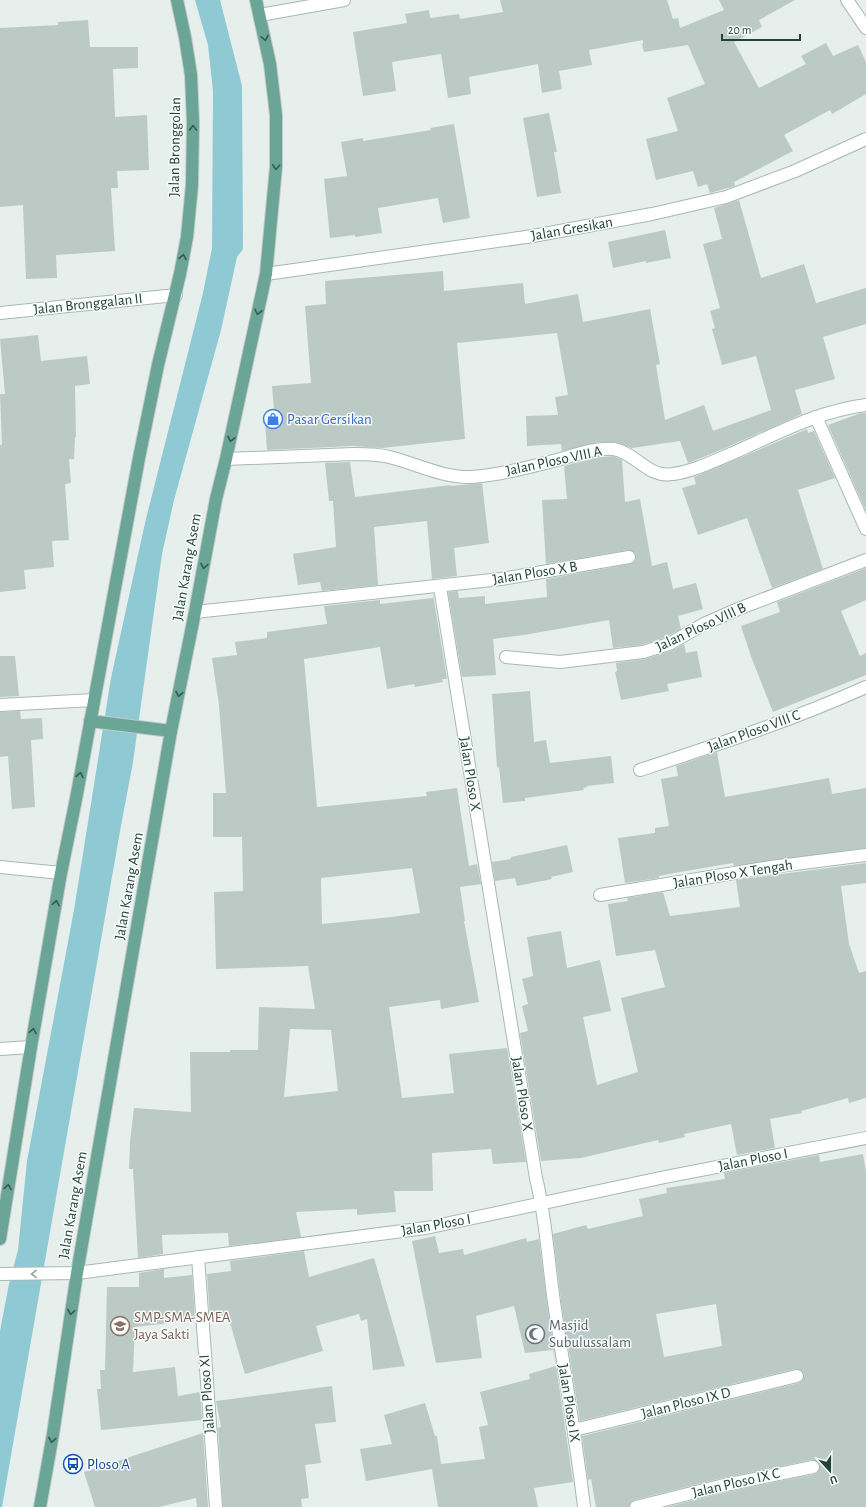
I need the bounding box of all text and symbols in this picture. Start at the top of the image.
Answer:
scale bar [722,16,800,42]
text: 20 m [728,24,751,36]
one-way arrow [260,35,268,41]
street label: Jalan Bronggolan [167,97,183,197]
one-way arrow [189,125,197,131]
one-way arrow [271,164,280,170]
street label: Jalan Gresikan [530,214,614,244]
one-way arrow [178,254,187,260]
street label: Jalan Bronggalan II [33,291,143,317]
one-way arrow [254,309,262,315]
shop icon: Pasar Gersikan [262,408,284,430]
place label: Pasar Gersikan [287,412,372,427]
one-way arrow [227,436,235,442]
street label: Jalan Ploso VIII A [505,443,604,479]
street label: Jalan Karang Asem [170,512,204,622]
street label: Jalan Ploso X B [492,559,578,587]
one-way arrow [200,563,208,569]
street label: Jalan Ploso VIII B [654,600,748,654]
one-way arrow [175,691,183,697]
street label: Jalan Ploso VIII C [706,707,802,755]
street label: Jalan Ploso X [457,736,483,812]
one-way arrow [76,772,84,778]
street label: Jalan Karang Asem [112,831,146,941]
street label: Jalan Ploso X Tengah [672,857,794,891]
one-way arrow [51,900,60,906]
one-way arrow [29,1028,37,1034]
street label: Jalan Ploso X [509,1056,535,1132]
street label: Jalan Ploso I [717,1146,789,1174]
street label: Jalan Karang Asem [56,1150,90,1260]
one-way arrow [3,1184,12,1190]
street label: Jalan Ploso I [400,1212,472,1238]
one-way arrow [31,1270,37,1278]
one-way arrow [67,1309,76,1315]
place label: SMP-SMA-SMEA Jaya Sakti [134,1310,231,1342]
school or university icon: SMP-SMA-SMEA Jaya Sakti [109,1315,131,1337]
place label: Masjid Subulussalam [549,1318,631,1350]
mosque icon: Masjid Subulussalam [524,1323,546,1345]
street label: Jalan Ploso XI [197,1354,217,1434]
street label: Jalan Ploso IX [555,1363,583,1443]
street label: Jalan Ploso IX D [640,1385,732,1421]
one-way arrow [48,1437,57,1443]
north arrow [810,1451,850,1491]
bus stop icon: Ploso A [62,1453,84,1475]
place label: Ploso A [87,1457,130,1472]
street label: Jalan Ploso IX C [691,1466,781,1500]
text: U [828,1473,839,1486]

